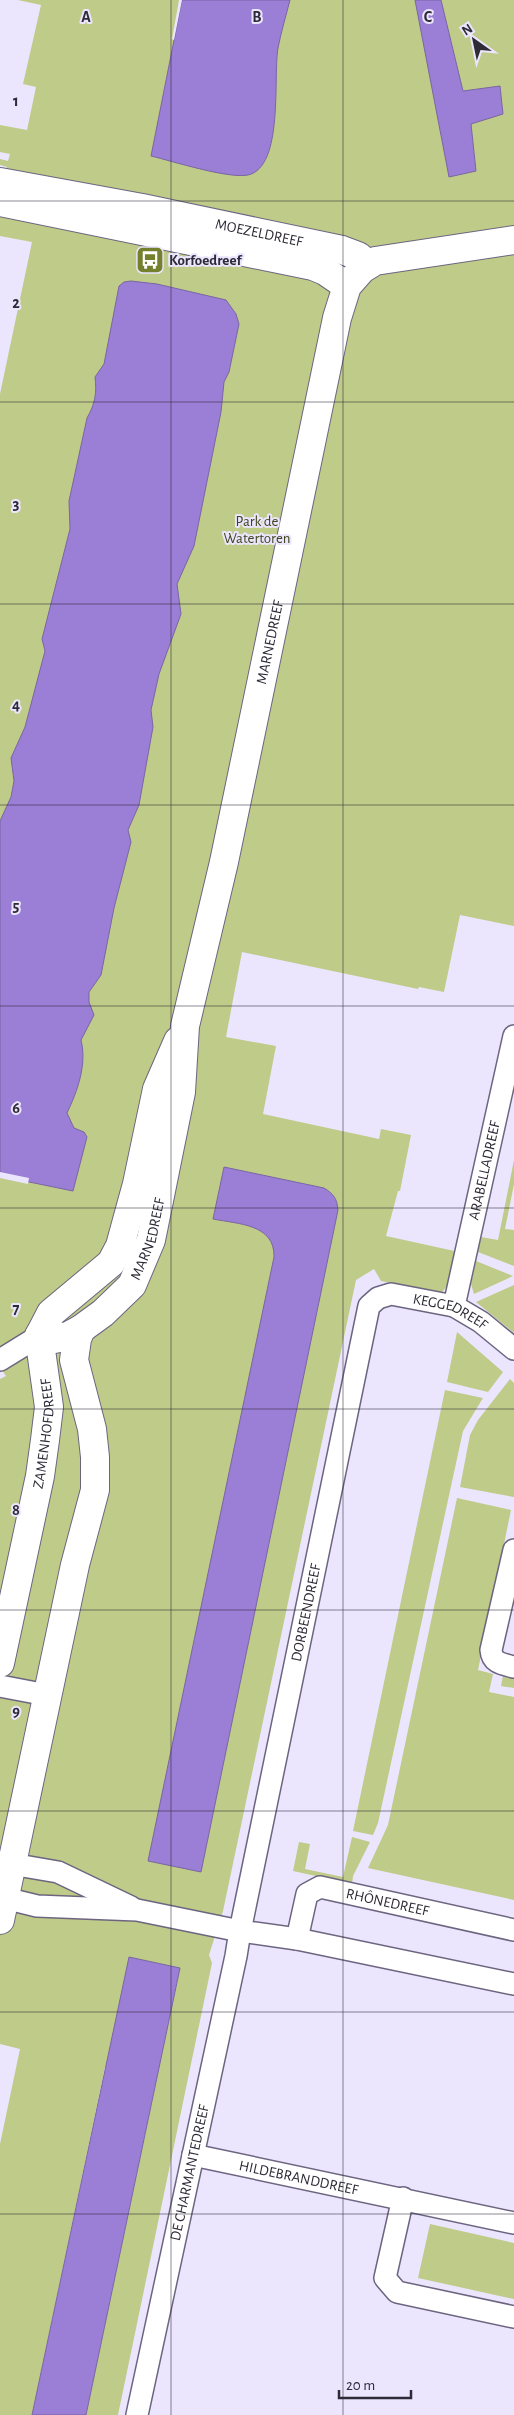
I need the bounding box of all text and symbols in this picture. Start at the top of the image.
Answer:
text: A [81,9,91,25]
text: B [252,9,262,25]
text: C [424,9,433,25]
north arrow [449,15,499,65]
text: N [460,21,475,38]
text: 1 [13,93,19,109]
street label: MOEZELDREEF [214,217,305,250]
bus stop icon: Korfoedreef [135,245,165,275]
place label: Korfoedreef [169,253,243,268]
text: 2 [12,295,20,311]
text: 3 [13,496,20,512]
park label: Park de Watertoren [223,514,291,546]
street label: MARNEDREEF [254,598,286,686]
text: 4 [12,697,20,713]
text: 5 [13,898,20,914]
text: 6 [12,1100,20,1116]
street label: ARABELLADREEF [466,1119,503,1221]
street label: MARNEDREEF [128,1196,167,1282]
street label: KEGGEDREEF [412,1291,491,1333]
text: 7 [13,1301,20,1317]
street label: ZAMENHOFDREEF [30,1377,57,1490]
text: 8 [12,1502,20,1518]
street label: DORBEENDREEF [289,1562,324,1663]
text: 9 [12,1703,20,1719]
street label: RHÔNEDREEF [345,1886,431,1919]
street label: DE CHARMANTEDREEF [168,2103,212,2242]
street label: HILDEBRANDDREEF [238,2158,360,2198]
scale bar [339,2368,412,2400]
text: 20 m [346,2378,375,2393]

